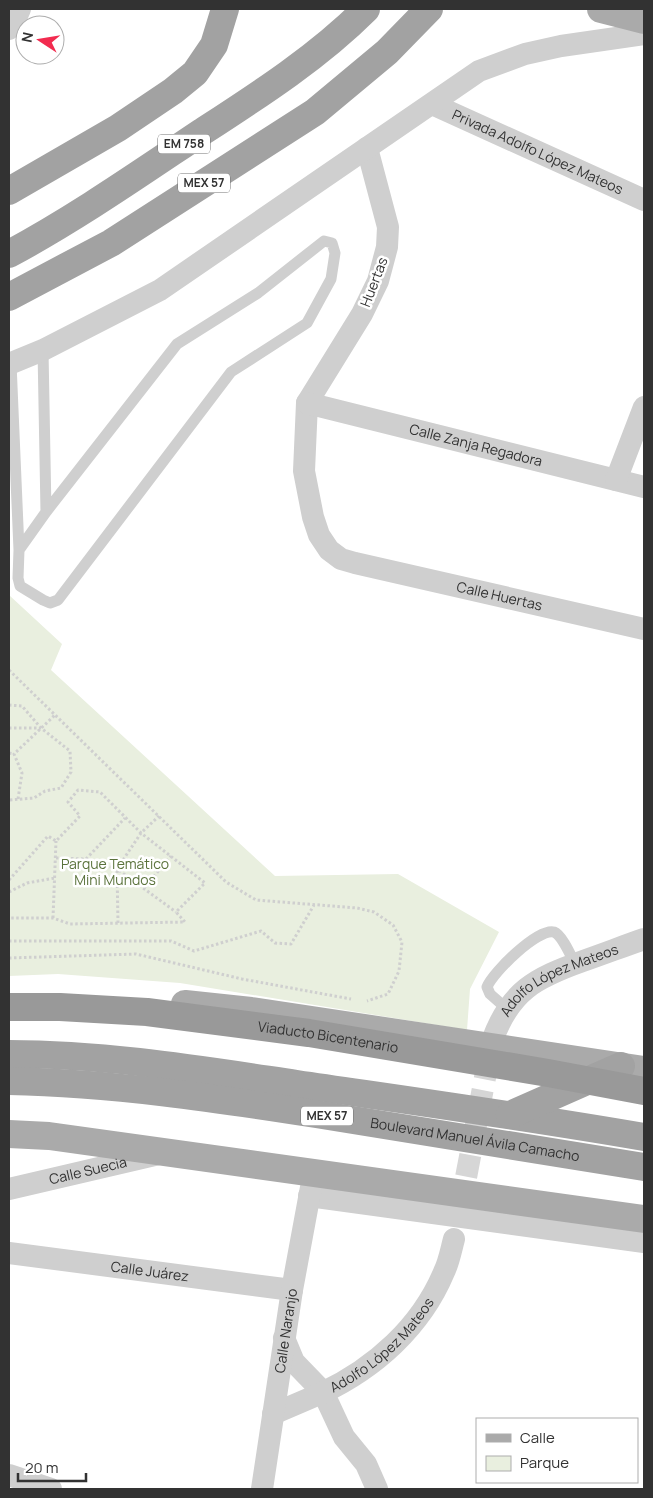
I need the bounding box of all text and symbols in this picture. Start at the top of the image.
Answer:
north arrow [15,15,65,65]
text: N [16,30,37,44]
street label: Privada Adolfo López Mateos [449,104,626,198]
road number: EM 758 [158,134,210,154]
road number: MEX 57 [178,174,230,192]
street label: Huertas [355,254,392,309]
street label: Calle Zanja Regadora [407,419,544,470]
street label: Calle Huertas [455,577,544,615]
park label: Parque Temático Mini Mundos [61,854,169,889]
street label: Adolfo López Mateos [495,939,621,1020]
street label: Viaducto Bicentenario [257,1016,400,1057]
road number: MEX 57 [301,1106,353,1126]
street label: Boulevard Manuel Ávila Camacho [369,1113,581,1165]
street label: Calle Suecia [47,1152,128,1188]
street label: Calle Juárez [110,1256,190,1285]
street label: Calle Naranjo [270,1287,301,1374]
street label: Adolfo López Mateos [326,1294,438,1397]
legend [476,1418,638,1483]
text: Calle [520,1427,555,1448]
scale bar [18,1450,85,1482]
text: Parque [520,1452,569,1473]
text: 20 m [25,1457,58,1478]

